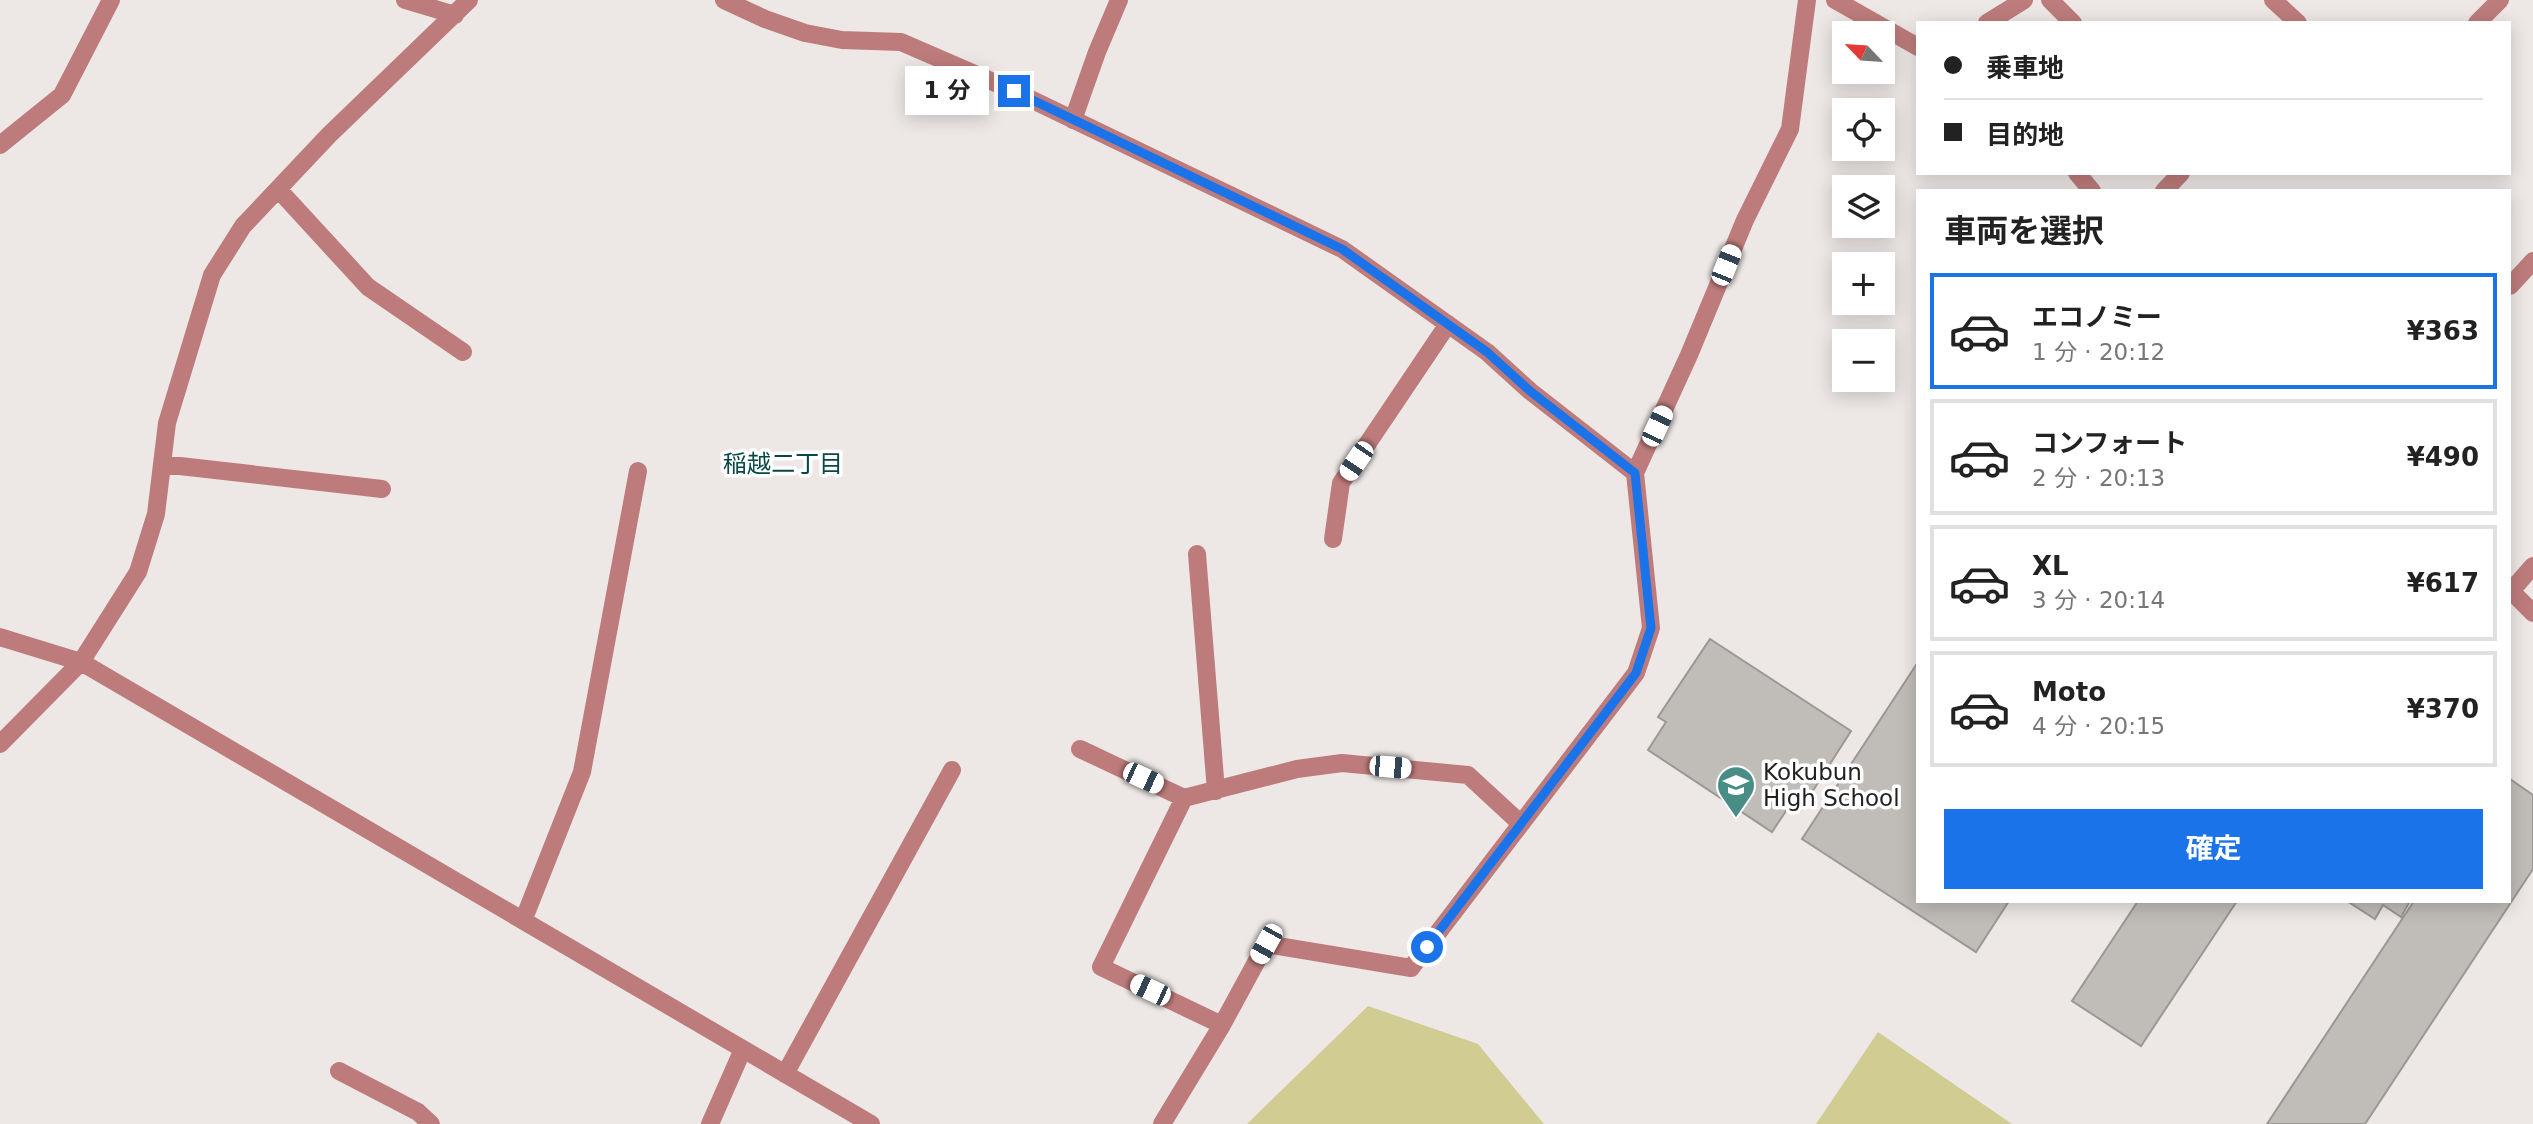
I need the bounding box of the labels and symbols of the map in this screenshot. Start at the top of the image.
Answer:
north arrow [1832,21,1895,84]
callout: 1 分 [906,66,990,116]
route end [998,75,1030,107]
car [1709,242,1744,288]
car [1639,403,1676,449]
car [1336,438,1377,484]
district label: 稲越二丁目 [723,450,843,478]
car [1369,755,1412,779]
place label: Kokubun High School [1763,759,1900,811]
car [1120,760,1167,796]
school or university icon: Kokubun High School [1715,764,1757,819]
car [1247,921,1286,967]
route start [1411,931,1443,963]
car [1127,972,1174,1008]

